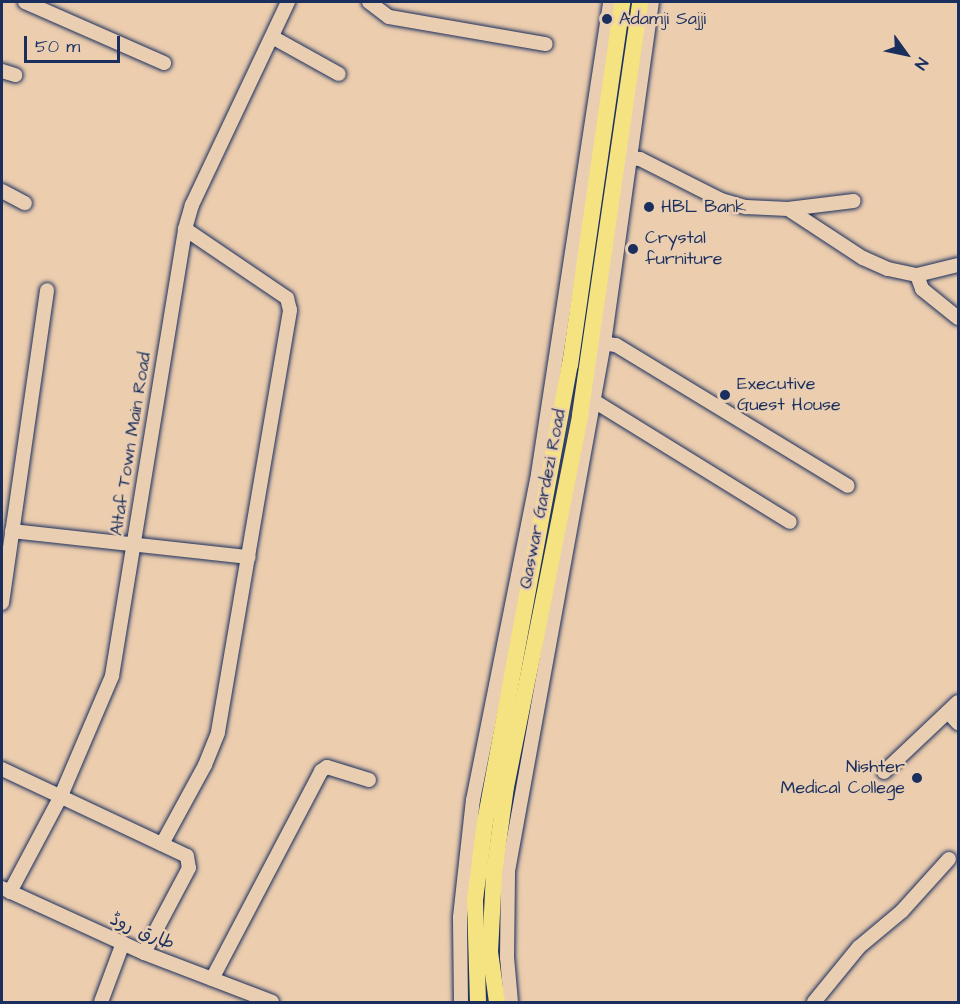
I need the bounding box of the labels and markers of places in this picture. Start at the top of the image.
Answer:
place label: Adamji Sajji [619,8,706,30]
marker: Adamji Sajji [600,12,614,26]
place label: HBL Bank [661,196,746,218]
marker: HBL Bank [642,200,656,214]
place label: Crystal furniture [645,228,723,270]
marker: Crystal furniture [626,242,640,256]
place label: Executive Guest House [737,374,841,416]
marker: Executive Guest House [718,388,732,402]
place label: Nishter Medical College [781,757,905,800]
marker: Nishter Medical College [910,771,924,785]

